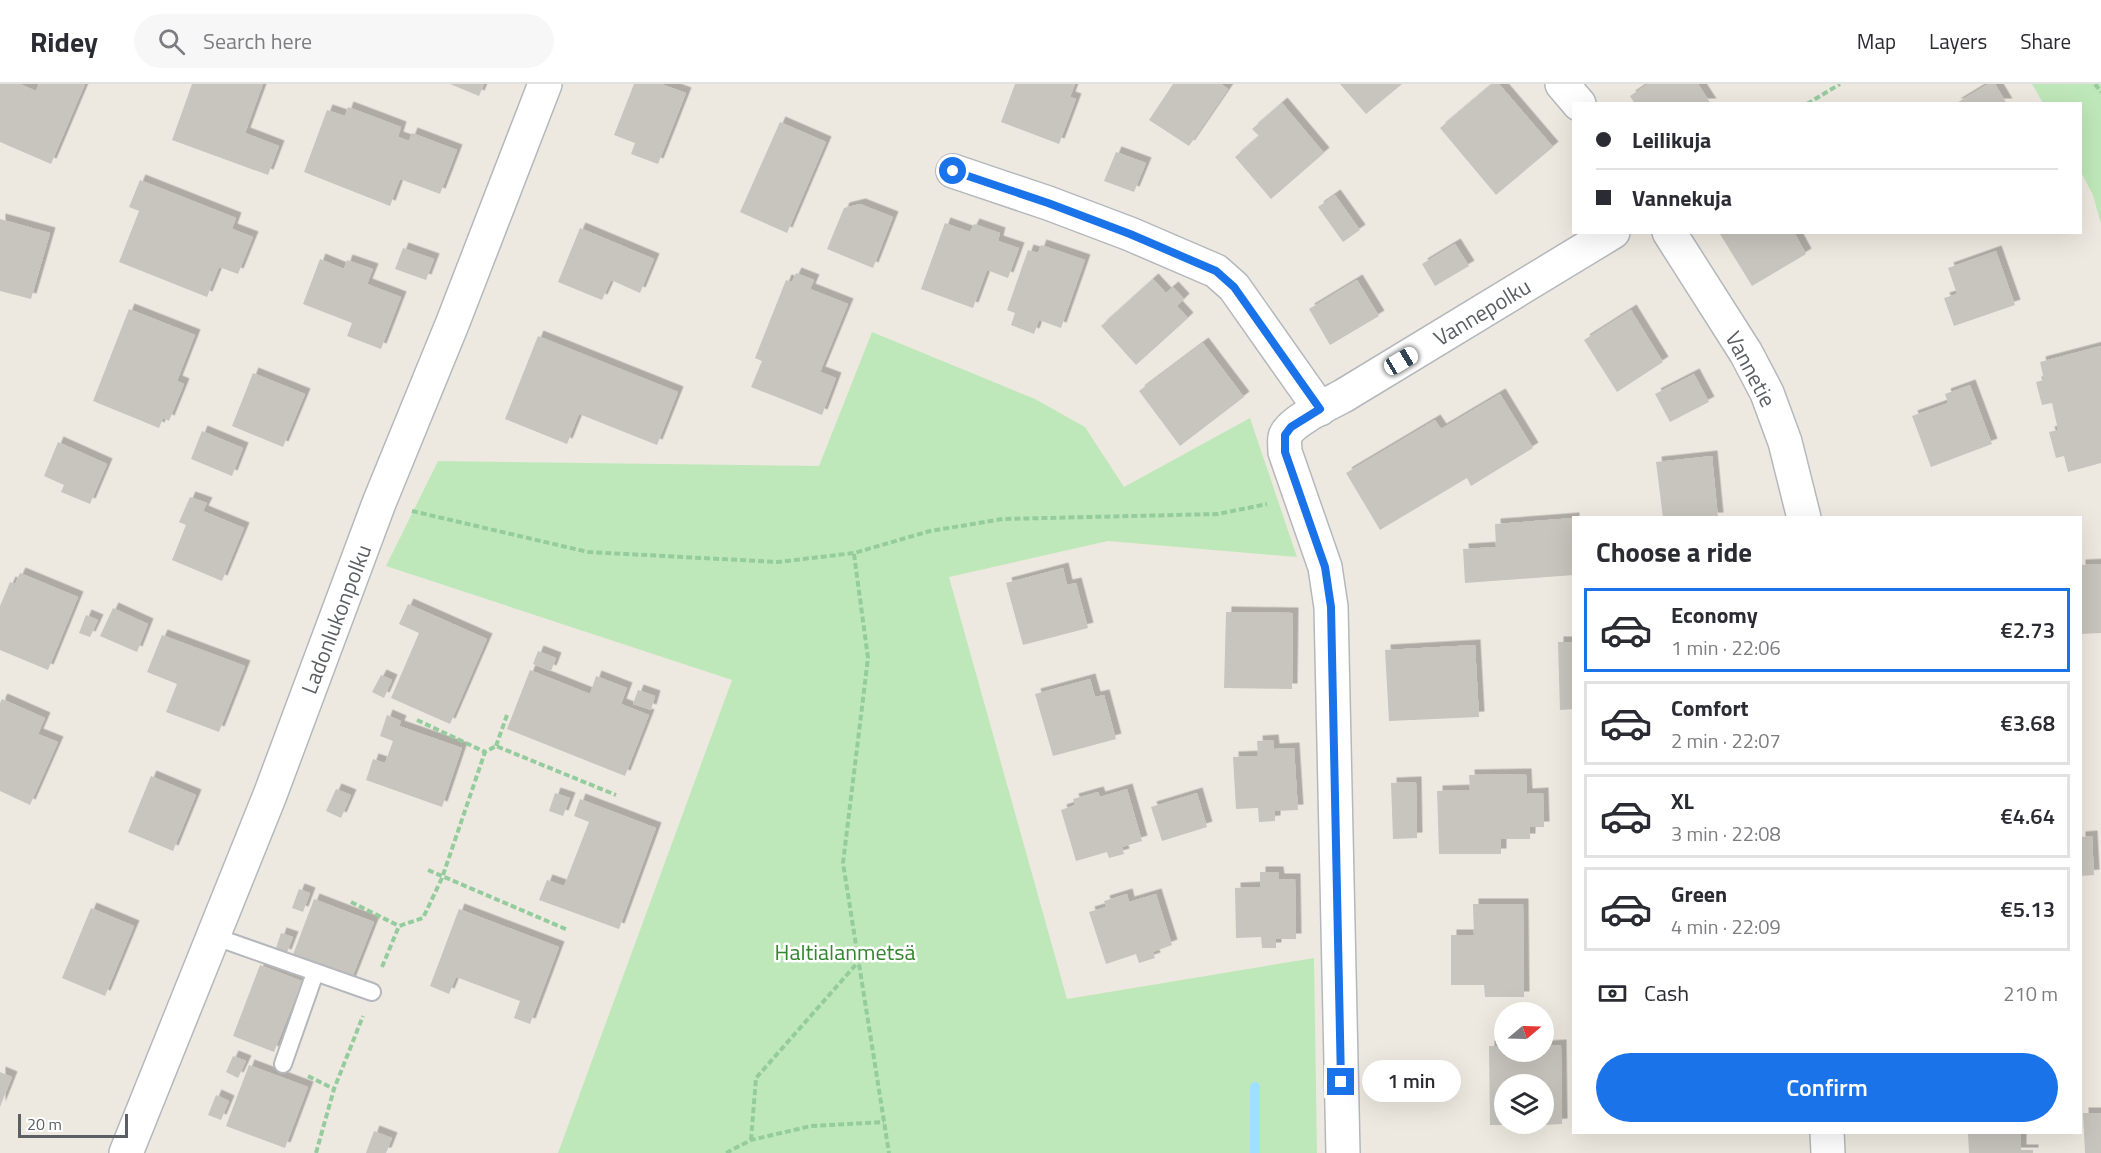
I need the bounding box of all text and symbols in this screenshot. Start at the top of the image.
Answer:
search box [134,14,554,68]
text: Ridey [30,20,98,63]
text: Search here [203,24,312,58]
icon: search [155,25,188,58]
text: Map [1857,25,1896,57]
text: Layers [1929,25,1987,57]
text: Share [2020,25,2071,57]
text: Leilikuja [1632,123,1711,157]
route start [939,157,966,184]
text: Vannekuja [1632,181,1732,215]
street label: Vannepolku [1427,269,1537,355]
street label: Vannetie [1717,325,1785,413]
car [1381,344,1421,378]
text: Choose a ride [1596,531,1752,572]
street label: Ladonlukonpolku [292,539,380,699]
text: Economy [1671,598,1758,632]
icon: car [1599,603,1653,657]
text: €2.73 [2000,613,2055,647]
text: 1 min · 22:06 [1671,632,1781,663]
text: Comfort [1671,691,1749,725]
icon: car [1599,696,1653,750]
text: €3.68 [2000,706,2055,740]
text: 2 min · 22:07 [1671,725,1781,756]
text: XL [1671,784,1694,818]
icon: car [1599,789,1653,843]
text: €4.64 [2000,799,2055,833]
text: 3 min · 22:08 [1671,818,1781,849]
text: Green [1671,877,1727,911]
icon: car [1599,882,1653,936]
text: €5.13 [2000,892,2055,926]
text: 4 min · 22:09 [1671,911,1781,942]
park label: Haltialanmetsä [775,935,915,969]
text: Cash [1644,976,1689,1010]
icon: cash [1596,977,1629,1010]
text: 210 m [2003,978,2058,1009]
north arrow [1494,1002,1554,1062]
map controls [1494,1002,1554,1134]
button: Confirm [1596,1053,2058,1122]
callout: 1 min [1362,1061,1461,1103]
text: 1 min [1387,1065,1436,1096]
route end [1327,1068,1354,1095]
button: layers [1494,1074,1554,1134]
scale bar [18,1111,128,1138]
text: 20 m [27,1112,62,1136]

